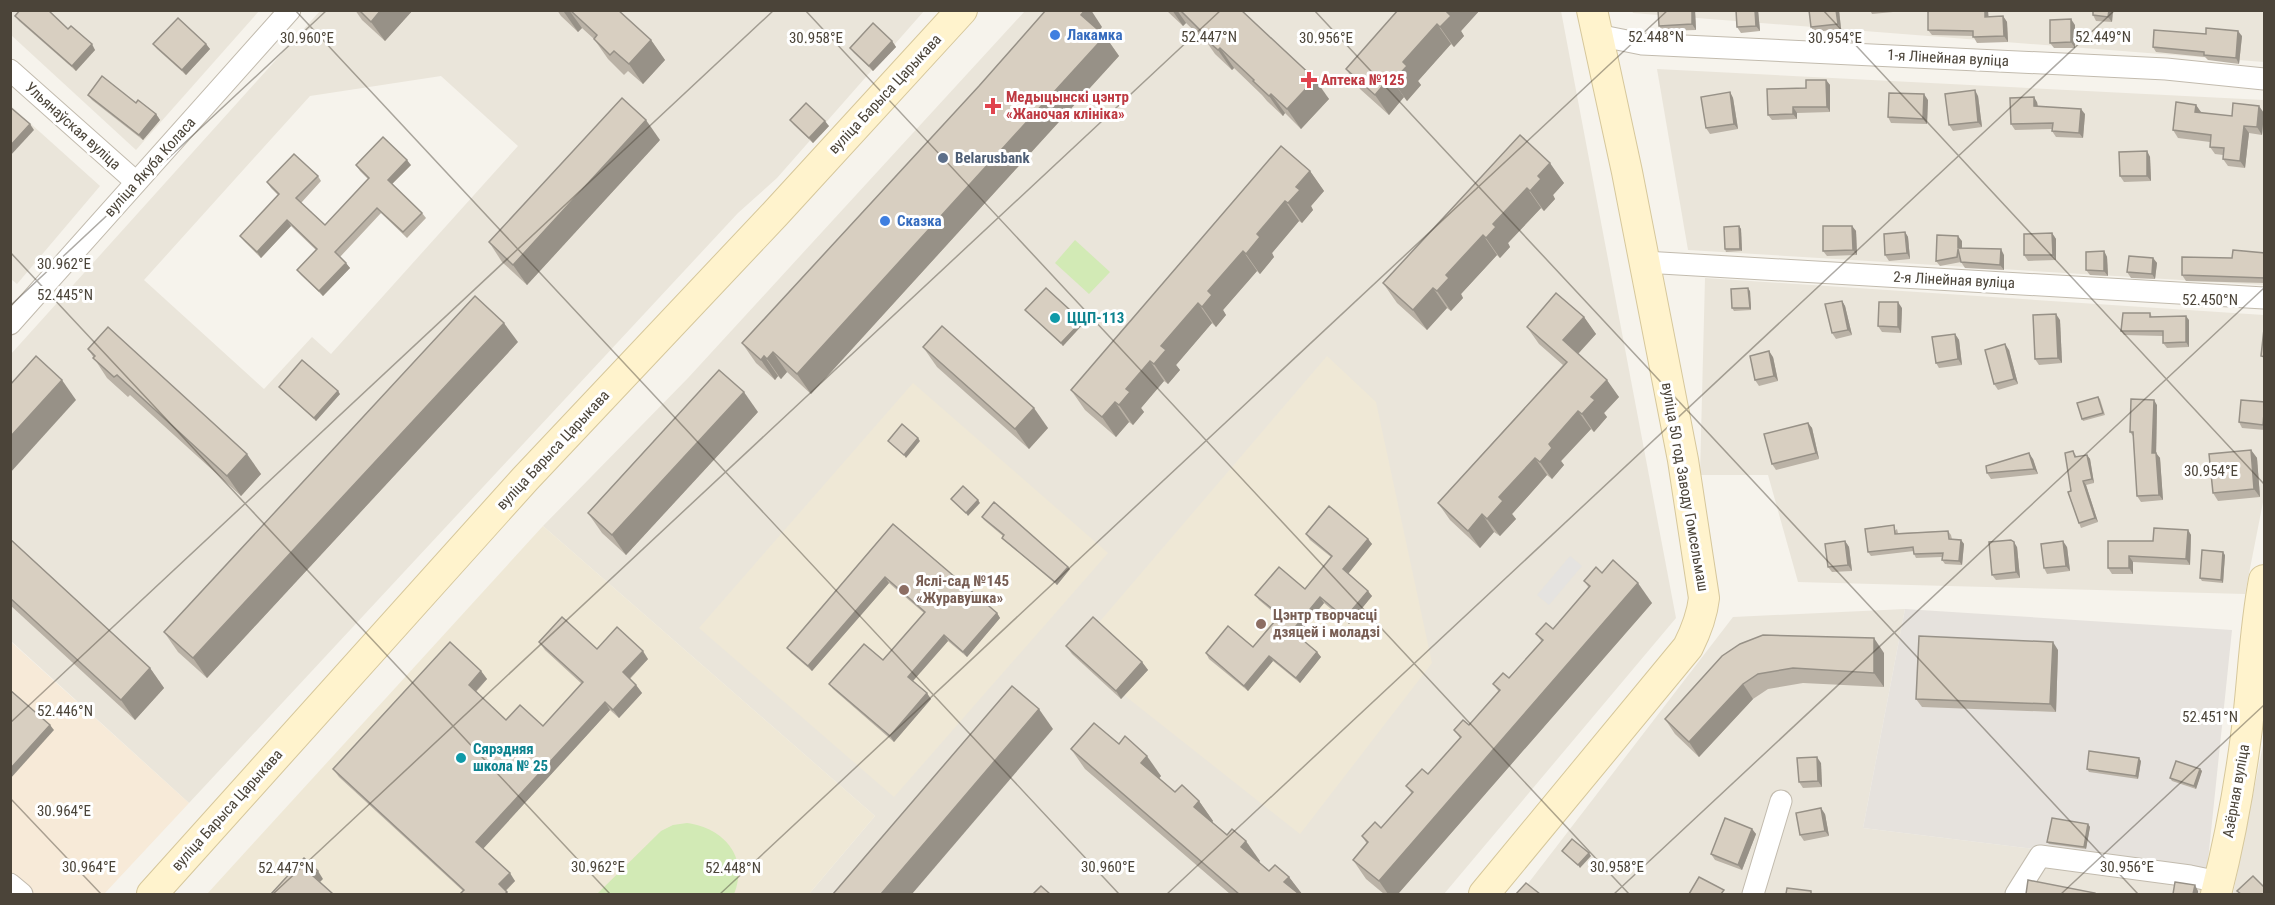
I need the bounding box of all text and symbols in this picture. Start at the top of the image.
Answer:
place label: Лакамка [1067,26,1123,44]
marker: Лакамка [1048,28,1062,42]
text: 52.447°N [1181,28,1237,46]
text: 52.448°N [1628,28,1684,46]
text: 52.449°N [2075,28,2131,46]
text: 30.960°E [280,29,334,47]
text: 30.958°E [789,29,843,47]
text: 30.956°E [1299,29,1353,47]
text: 30.954°E [1808,29,1862,47]
street label: вуліца Барыса Царыкава [825,30,945,158]
street label: 1-я Лінейная вуліца [1887,46,2009,70]
place label: Аптека №125 [1321,71,1405,89]
marker: Аптека №125 [1302,73,1316,87]
street label: Ульянаўская вуліца [22,78,124,174]
place label: Медыцынскі цэнтр «Жаночая клініка» [1006,88,1129,123]
marker: Медыцынскі цэнтр «Жаночая клініка» [984,97,1002,115]
street label: вуліца Якуба Коласа [101,114,199,220]
place label: Belarusbank [955,149,1030,167]
marker: Belarusbank [936,151,950,165]
place label: Сказка [897,212,942,230]
marker: Сказка [878,214,892,228]
text: 30.962°E [37,255,91,273]
street label: 2-я Лінейная вуліца [1893,268,2015,292]
text: 52.445°N [37,286,93,304]
text: 52.450°N [2182,291,2238,309]
place label: ЦЦП-113 [1067,309,1124,327]
marker: ЦЦП-113 [1048,311,1062,325]
street label: вуліца 50 год Заводу Гомсельмаш [1658,381,1712,593]
street label: вуліца Барыса Царыкава [493,386,613,514]
text: 30.954°E [2184,462,2238,480]
place label: Яслі-сад №145 «Журавушка» [915,572,1009,607]
marker: Яслі-сад №145 «Журавушка» [897,583,911,597]
place label: Цэнтр творчасці дзяцей і моладзі [1273,606,1380,641]
marker: Цэнтр творчасці дзяцей і моладзі [1254,617,1268,631]
text: 52.446°N [37,702,93,720]
text: 52.451°N [2182,708,2238,726]
place label: Сярэдняя школа № 25 [473,740,548,775]
street label: Азёрная вуліца [2219,743,2253,839]
street label: вуліца Барыса Царыкава [168,746,286,874]
marker: Сярэдняя школа № 25 [454,751,468,765]
text: 30.964°E [37,802,91,820]
text: 30.964°E [62,858,116,876]
text: 30.962°E [571,858,625,876]
text: 30.960°E [1081,858,1135,876]
text: 30.958°E [1590,858,1644,876]
text: 30.956°E [2100,858,2154,876]
text: 52.447°N [258,859,314,877]
text: 52.448°N [705,859,761,877]

